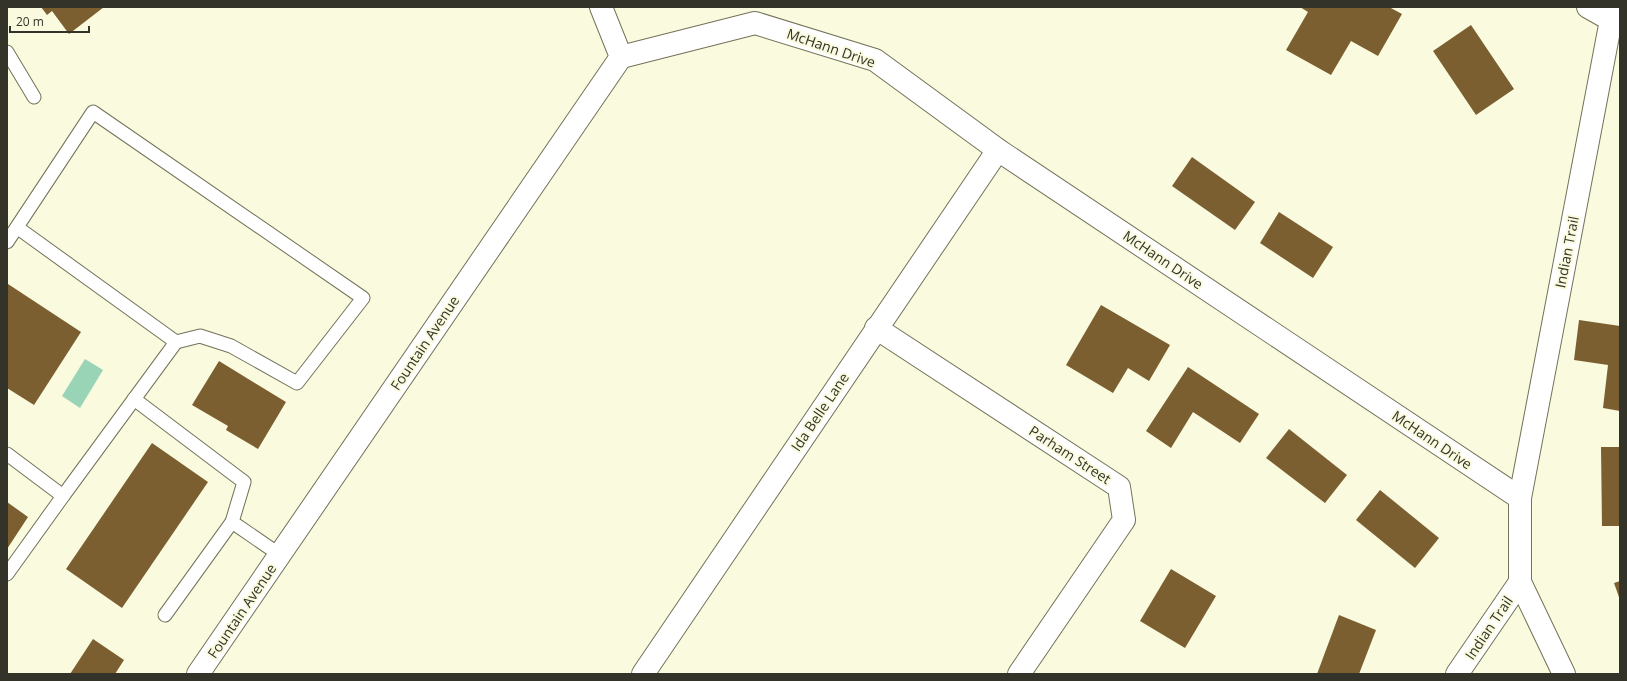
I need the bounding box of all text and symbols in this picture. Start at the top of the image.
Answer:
scale bar [10,8,89,34]
text: 20 m [16,13,44,30]
street label: McHann Drive [784,23,878,72]
street label: Indian Trail [1550,214,1583,289]
street label: McHann Drive [1120,226,1207,293]
street label: Fountain Avenue [386,292,463,394]
street label: Ida Belle Lane [786,369,853,455]
street label: McHann Drive [1389,406,1476,473]
street label: Parham Street [1026,421,1115,488]
street label: Fountain Avenue [203,560,280,662]
street label: Indian Trail [1460,592,1517,663]

